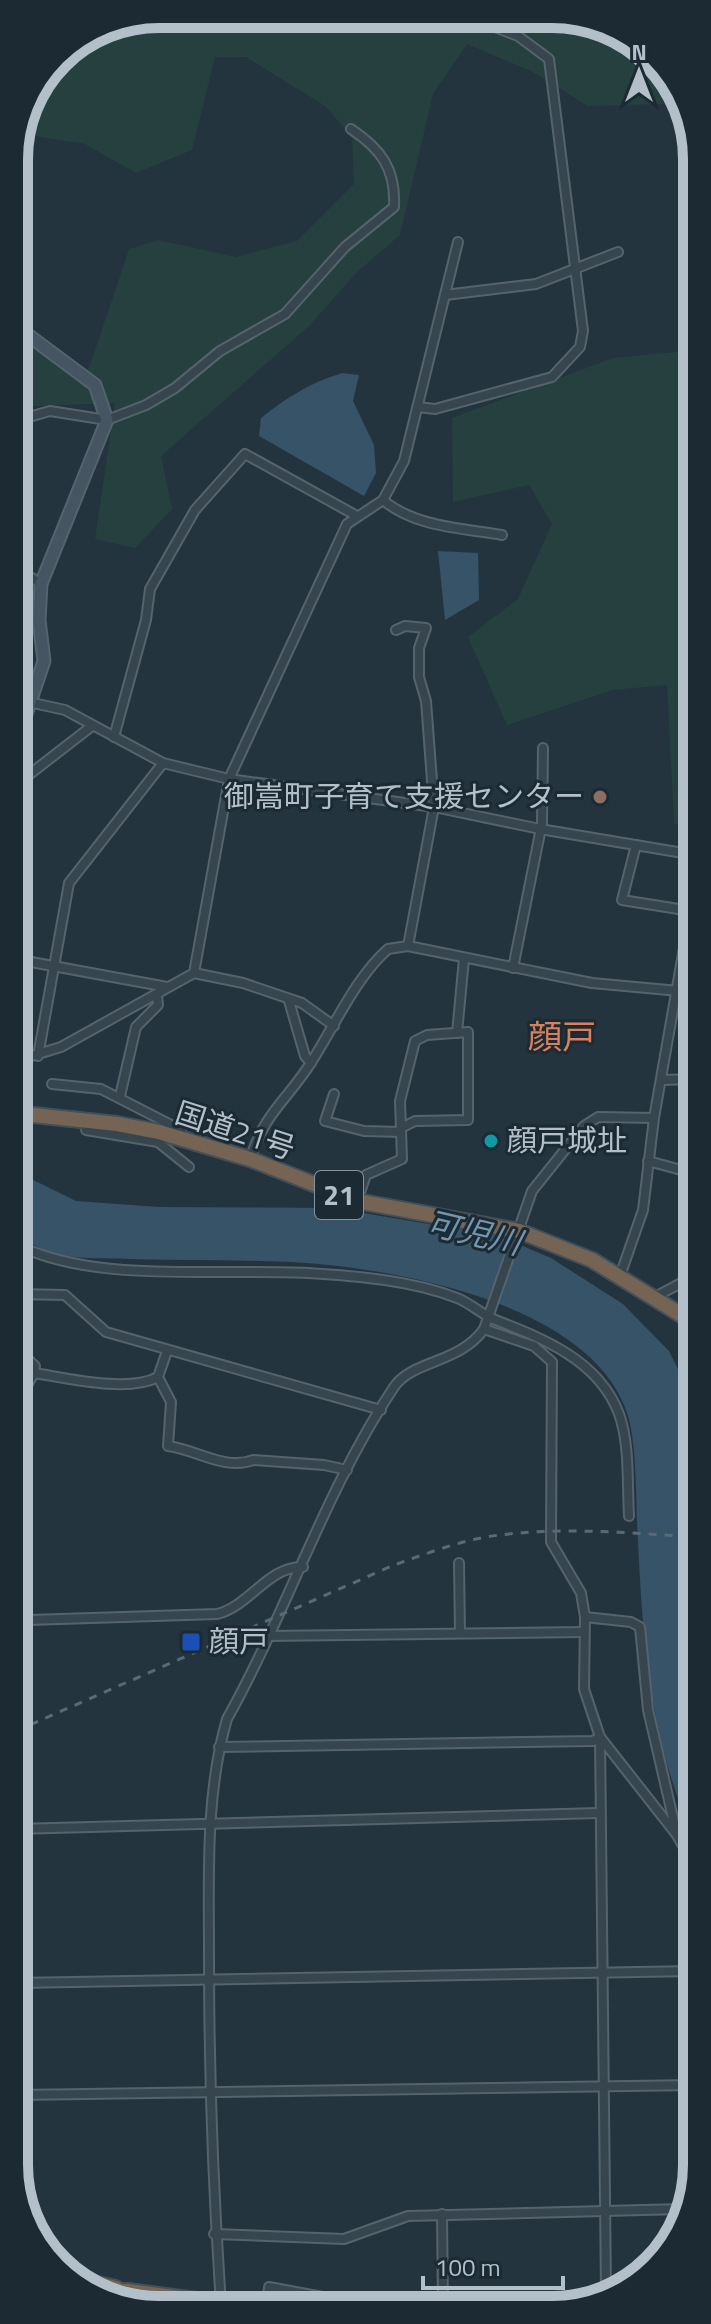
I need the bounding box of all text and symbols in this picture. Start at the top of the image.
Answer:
north arrow [599,32,679,112]
text: N [631,35,647,69]
place label: 御嵩町子育て支援センター [224,773,584,819]
marker: 御嵩町子育て支援センター [591,788,609,806]
district label: 顔戸 [528,1010,596,1062]
street label: 国道21号 [169,1089,301,1171]
place label: 顔戸城址 [507,1117,627,1163]
marker: 顔戸城址 [482,1132,500,1150]
road number: 21 [315,1171,363,1219]
water label: 可児川 [422,1198,529,1267]
place label: 顔戸 [209,1618,269,1664]
marker: 顔戸 [180,1631,202,1653]
scale bar [423,2240,563,2290]
text: 100 m [435,2249,501,2285]

